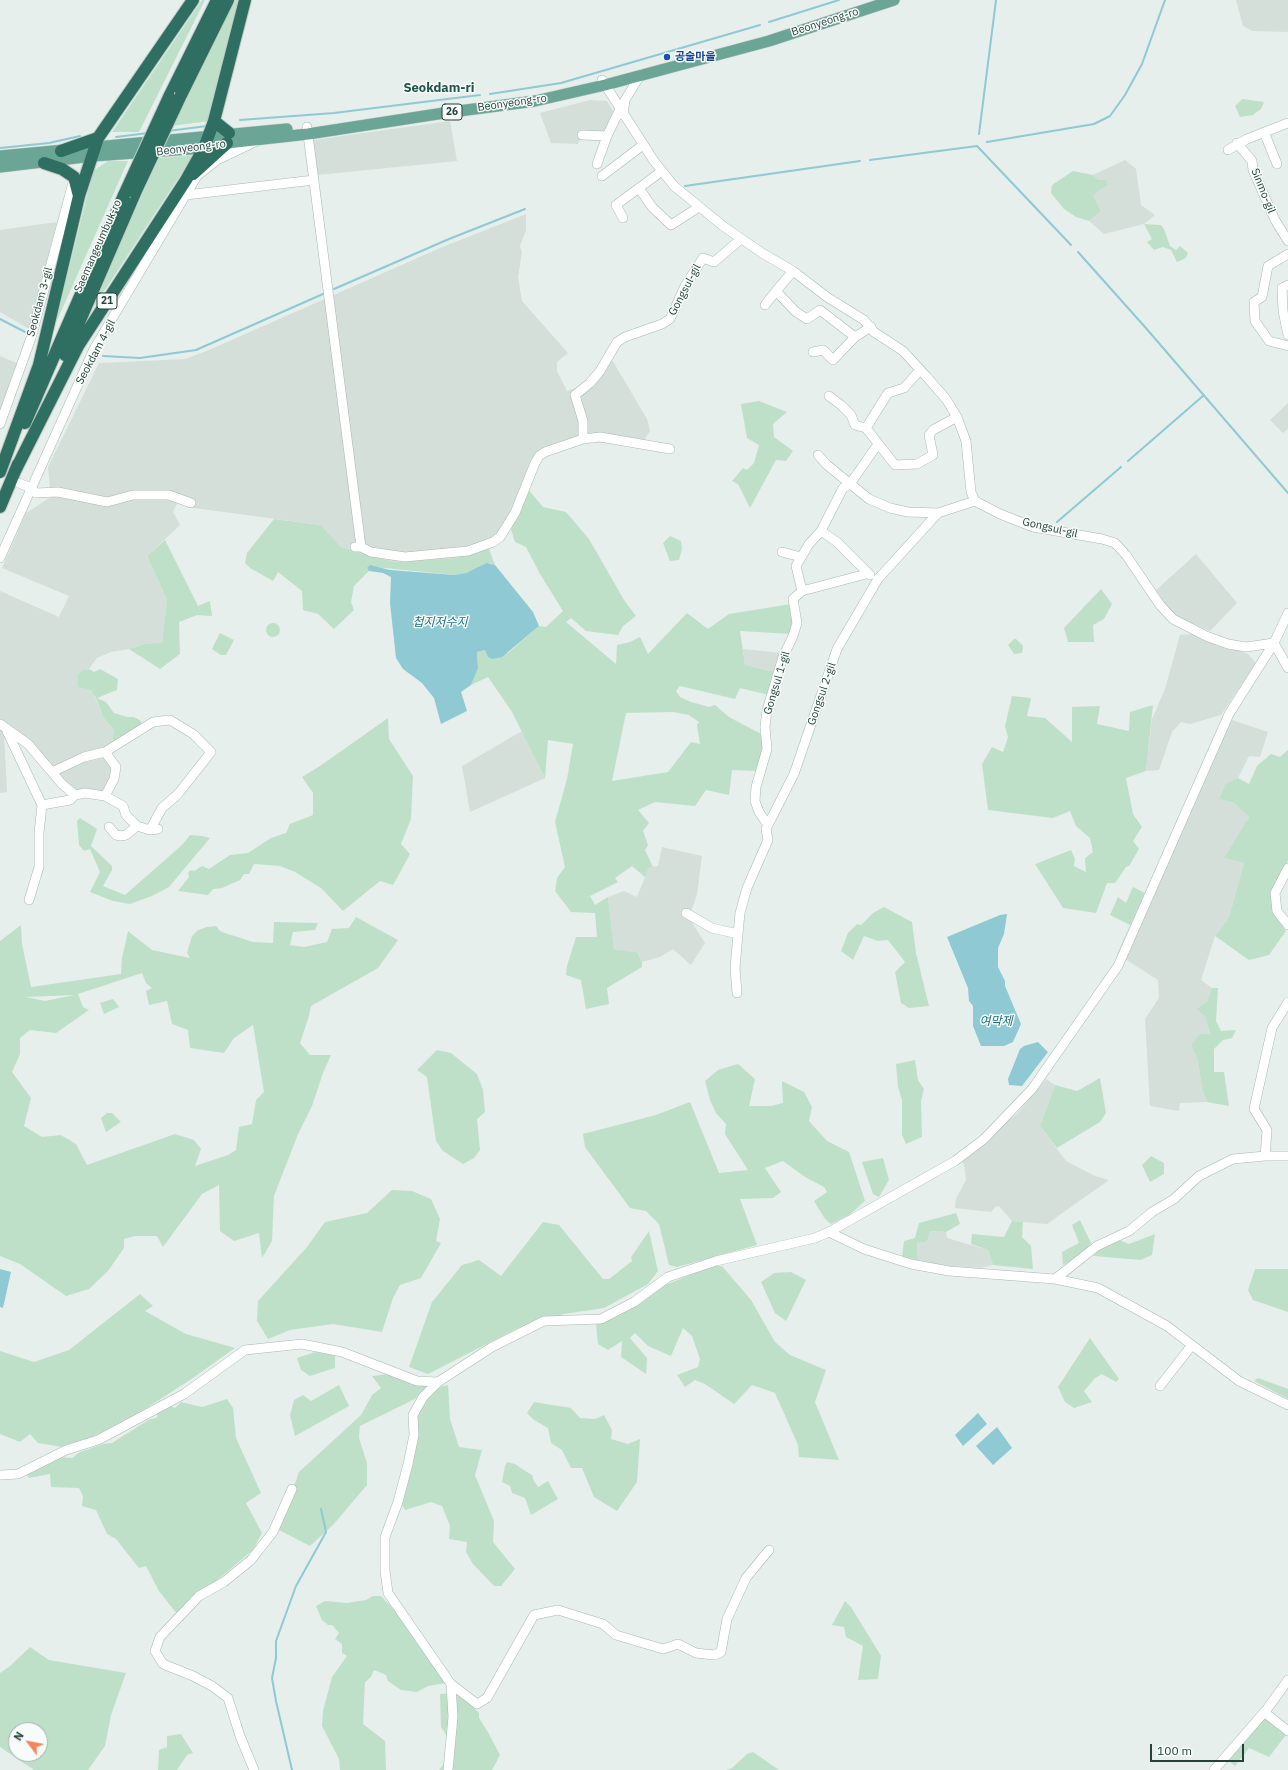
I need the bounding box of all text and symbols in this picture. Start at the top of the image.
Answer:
street label: Beonyeong-ro [790,5,860,39]
place label: 공술마을 [675,50,715,64]
marker: 공술마을 [662,52,672,62]
district label: Seokdam-ri [403,80,475,96]
street label: Beonyeong-ro [477,92,547,114]
road number: 26 [442,104,462,120]
street label: Beonyeong-ro [156,137,226,159]
street label: Sinmo-gil [1248,167,1278,215]
street label: Saemangeumbuk-ro [72,198,124,294]
street label: Gongsul-gil [666,262,704,318]
street label: Seokdam 3-gil [24,266,56,338]
road number: 21 [97,293,117,309]
street label: Seokdam 4-gil [73,317,119,387]
street label: Gongsul-gil [1021,515,1079,541]
water label: 첩지저수지 [412,616,468,630]
street label: Gongsul 1-gil [761,650,793,716]
street label: Gongsul 2-gil [805,661,839,727]
water label: 여막제 [979,1015,1013,1029]
north arrow [8,1722,48,1762]
text: N [11,1729,27,1743]
scale bar [1152,1736,1246,1762]
text: 100 m [1157,1743,1192,1758]

